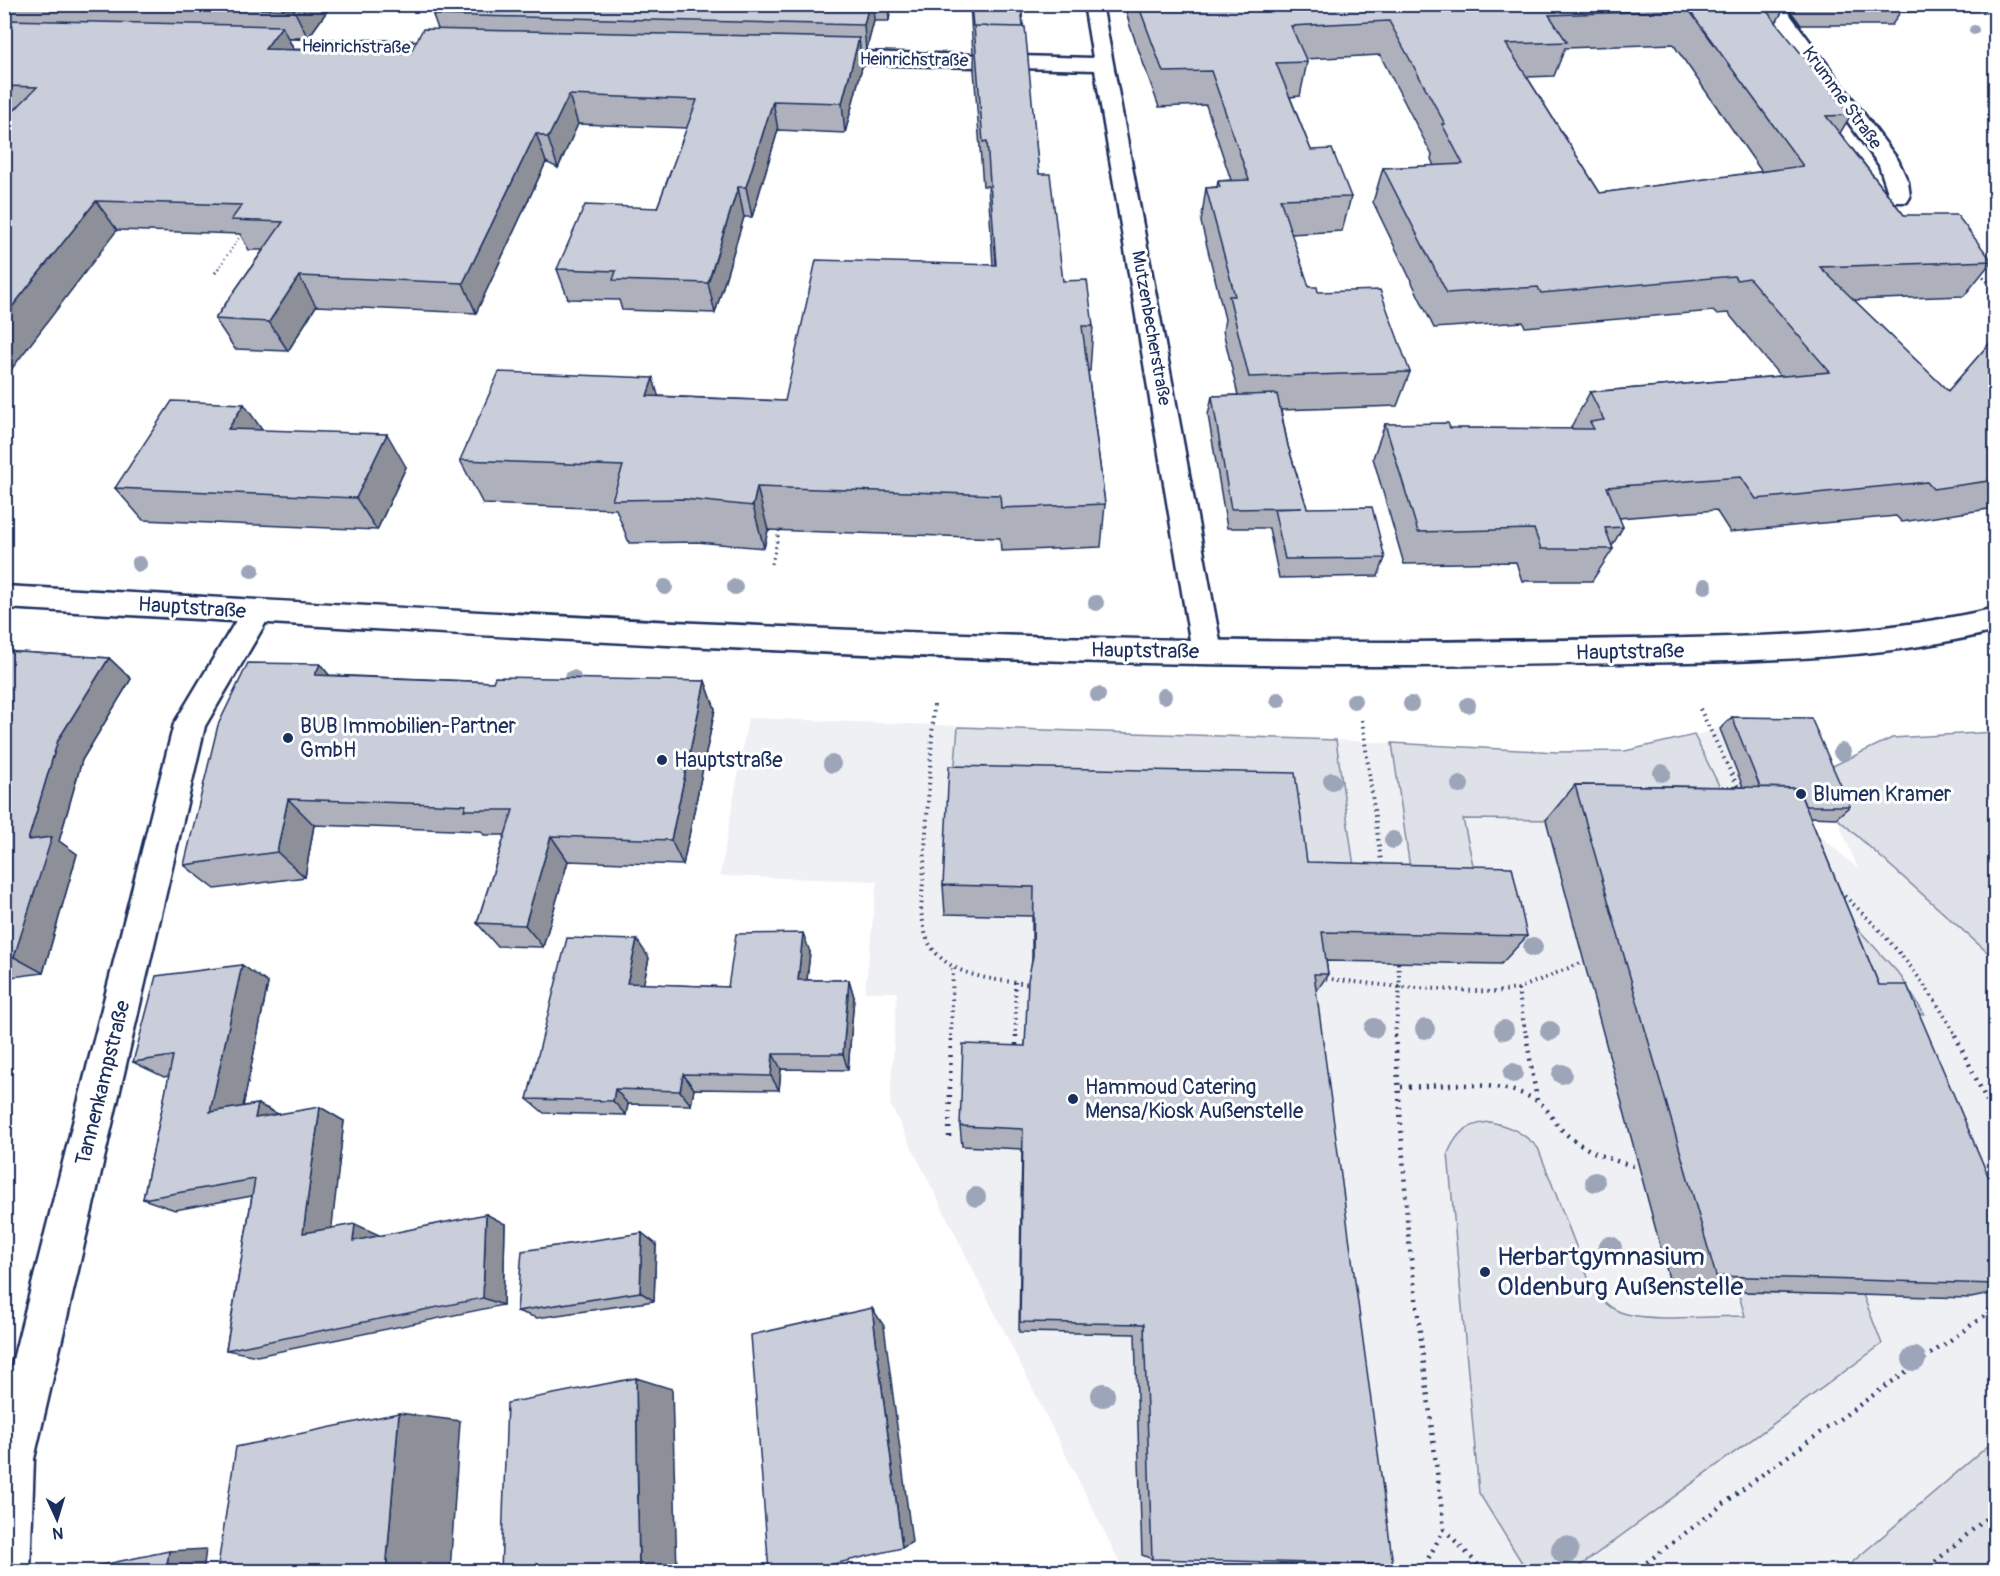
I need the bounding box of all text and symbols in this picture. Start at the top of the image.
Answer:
street label: Heinrichstraße [301,35,411,59]
street label: Krumme Straße [1797,42,1887,154]
street label: Heinrichstraße [859,48,969,72]
street label: Mutzenbecherstraße [1126,249,1176,407]
street label: Hauptstraße [137,591,248,625]
street label: Hauptstraße [1091,637,1200,665]
street label: Hauptstraße [1576,638,1685,666]
place label: BUB Immobilien-Partner GmbH [300,713,517,764]
marker: BUB Immobilien-Partner GmbH [281,731,295,745]
place label: Hauptstraße [674,747,783,774]
marker: Hauptstraße [655,753,669,767]
place label: Blumen Kramer [1813,781,1952,808]
marker: Blumen Kramer [1794,787,1808,801]
street label: Tannenkampstraße [69,997,137,1168]
place label: Hammoud Catering Mensa/Kiosk Außenstelle [1085,1074,1304,1125]
marker: Hammoud Catering Mensa/Kiosk Außenstelle [1066,1092,1080,1106]
place label: Herbartgymnasium Oldenburg Außenstelle [1497,1241,1743,1303]
marker: Herbartgymnasium Oldenburg Außenstelle [1478,1265,1492,1279]
north arrow [27,1489,87,1549]
text: N [52,1523,64,1543]

